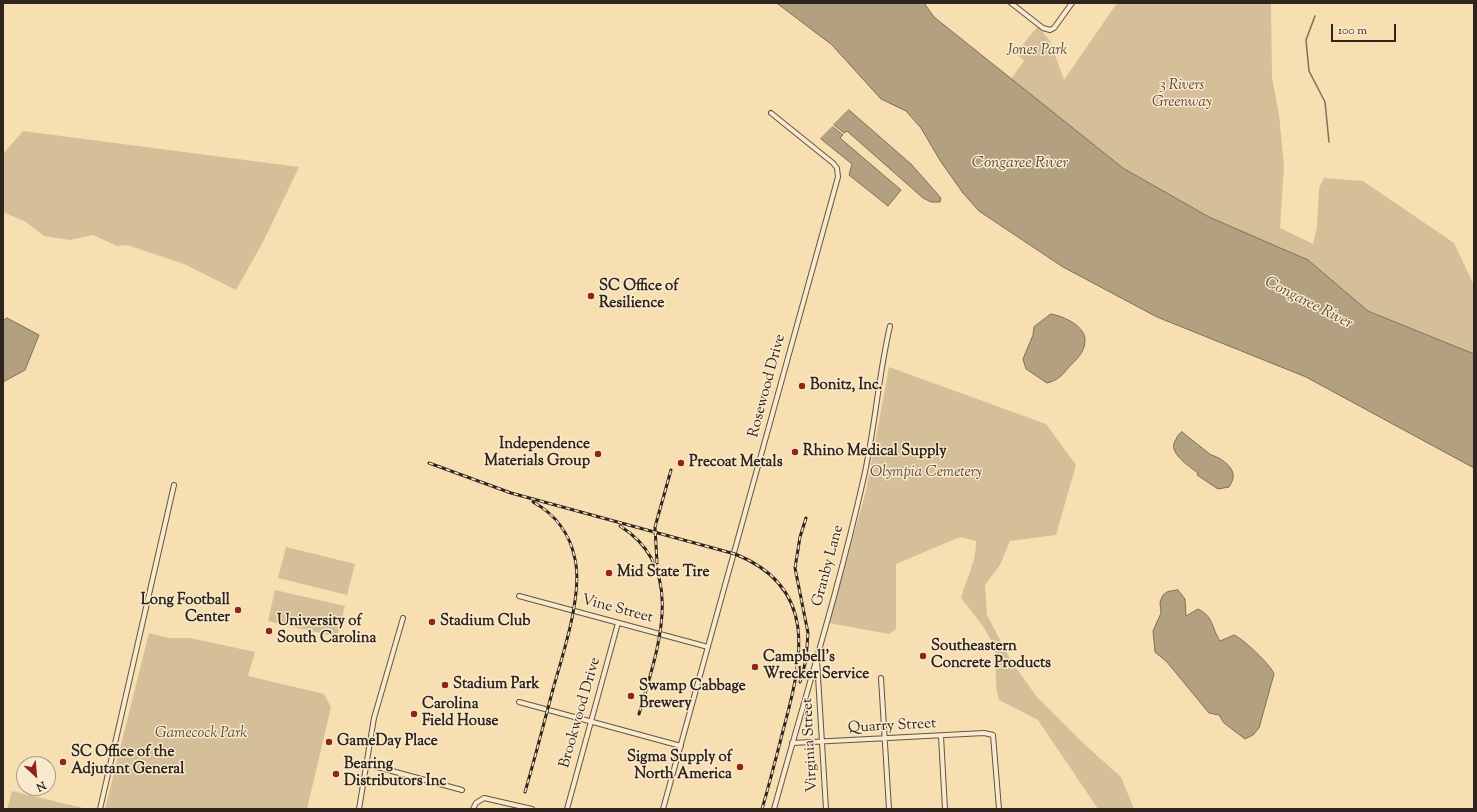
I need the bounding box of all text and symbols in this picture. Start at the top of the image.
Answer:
scale bar [1333,16,1398,42]
text: 100 m [1338,22,1367,40]
park label: Jones Park [1007,42,1067,60]
park label: 3 Rivers Greenway [1152,77,1212,112]
water label: Congaree River [972,154,1068,174]
water label: Congaree River [1261,274,1355,334]
place label: SC Office of Resilience [599,278,678,313]
marker: SC Office of Resilience [586,291,596,301]
street label: Rosewood Drive [746,332,790,440]
place label: Bonitz, Inc. [810,377,882,395]
marker: Bonitz, Inc. [797,381,807,391]
place label: Independence Materials Group [484,436,590,471]
place label: Rhino Medical Supply [803,443,947,461]
marker: Rhino Medical Supply [790,447,800,457]
marker: Independence Materials Group [593,449,603,459]
place label: Precoat Metals [689,454,783,472]
marker: Precoat Metals [676,458,686,468]
park label: Olympia Cemetery [870,464,982,482]
street label: Granby Lane [809,523,849,609]
place label: Mid State Tire [617,564,709,582]
marker: Mid State Tire [604,568,614,578]
place label: Long Football Center [141,592,230,627]
street label: Vine Street [579,592,655,628]
marker: Long Football Center [233,605,243,615]
place label: University of South Carolina [277,613,376,648]
place label: Stadium Club [440,613,531,631]
marker: Stadium Club [427,617,437,627]
marker: University of South Carolina [264,626,274,636]
place label: Southeastern Concrete Products [931,638,1051,673]
place label: Campbell's Wrecker Service [763,649,869,684]
marker: Southeastern Concrete Products [918,651,928,661]
street label: Brookwood Drive [557,656,605,770]
marker: Campbell's Wrecker Service [750,662,760,672]
place label: Stadium Park [453,676,539,694]
place label: Swamp Cabbage Brewery [639,678,746,713]
marker: Stadium Park [440,680,450,690]
marker: Swamp Cabbage Brewery [626,691,636,701]
place label: Carolina Field House [422,696,498,731]
street label: Virginia Street [800,697,822,793]
marker: Carolina Field House [409,709,419,719]
street label: Quarry Street [847,716,937,738]
park label: Gamecock Park [155,725,247,743]
place label: GameDay Place [337,733,438,751]
marker: GameDay Place [324,737,334,747]
place label: SC Office of the Adjutant General [71,744,184,779]
place label: Sigma Supply of North America [627,749,732,784]
north arrow [16,756,56,796]
place label: Bearing Distributors Inc [344,756,446,791]
marker: SC Office of the Adjutant General [58,757,68,767]
marker: Sigma Supply of North America [735,762,745,772]
marker: Bearing Distributors Inc [331,769,341,779]
text: N [33,777,48,795]

